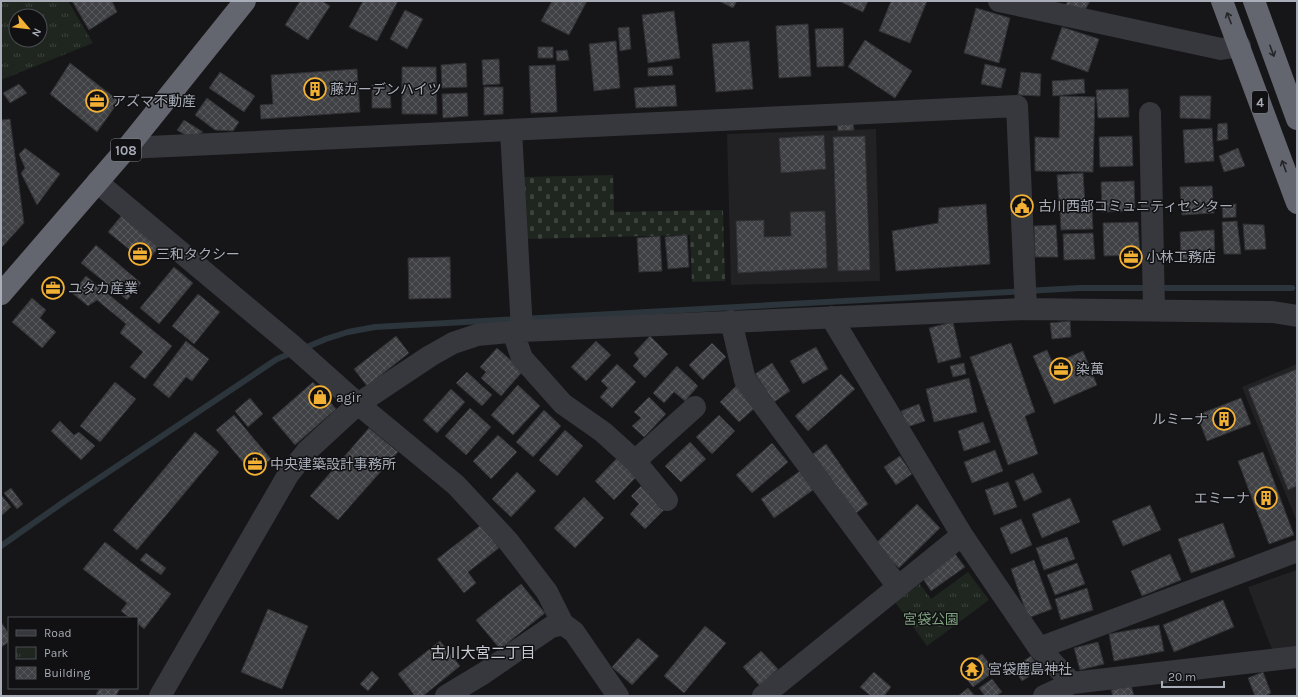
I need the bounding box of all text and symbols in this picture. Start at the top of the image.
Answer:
north arrow [8,8,48,48]
one-way arrow [1224,13,1232,25]
text: N [29,26,44,39]
one-way arrow [1269,44,1277,56]
building icon: 藤ガーデンハイツ [302,76,328,102]
place label: 藤ガーデンハイツ [330,81,442,98]
office icon: アズマ不動産 [84,88,110,114]
road number: 4 [1252,91,1268,113]
place label: アズマ不動産 [112,93,196,110]
road number: 108 [111,139,141,161]
one-way arrow [1279,161,1287,173]
public building icon: 古川西部コミュニティセンター [1009,193,1035,219]
place label: 古川西部コミュニティセンター [1038,198,1233,215]
office icon: 三和タクシー [127,241,153,267]
office icon: 小林工務店 [1118,244,1144,270]
place label: 三和タクシー [156,246,240,263]
place label: 小林工務店 [1146,249,1216,266]
office icon: ユタカ産業 [40,275,66,301]
place label: ユタカ産業 [68,280,138,297]
office icon: 染萬 [1048,356,1074,382]
place label: 染萬 [1076,361,1104,378]
shop icon: agir [307,384,333,410]
place label: agir [336,389,362,406]
building icon: ルミーナ [1211,406,1237,432]
place label: ルミーナ [1152,411,1208,428]
office icon: 中央建築設計事務所 [242,451,268,477]
place label: 中央建築設計事務所 [270,456,396,473]
building icon: エミーナ [1253,485,1279,511]
place label: エミーナ [1194,490,1250,507]
park label: 宮袋公園 [903,611,959,628]
legend [8,617,138,689]
text: Road [44,626,72,640]
district label: 古川大宮二丁目 [430,644,536,662]
text: Park [44,646,69,660]
temple icon: 宮袋鹿島神社 [959,656,985,682]
place label: 宮袋鹿島神社 [988,661,1072,678]
scale bar [1162,663,1224,689]
text: Building [44,666,91,680]
text: 20 m [1168,670,1196,684]

